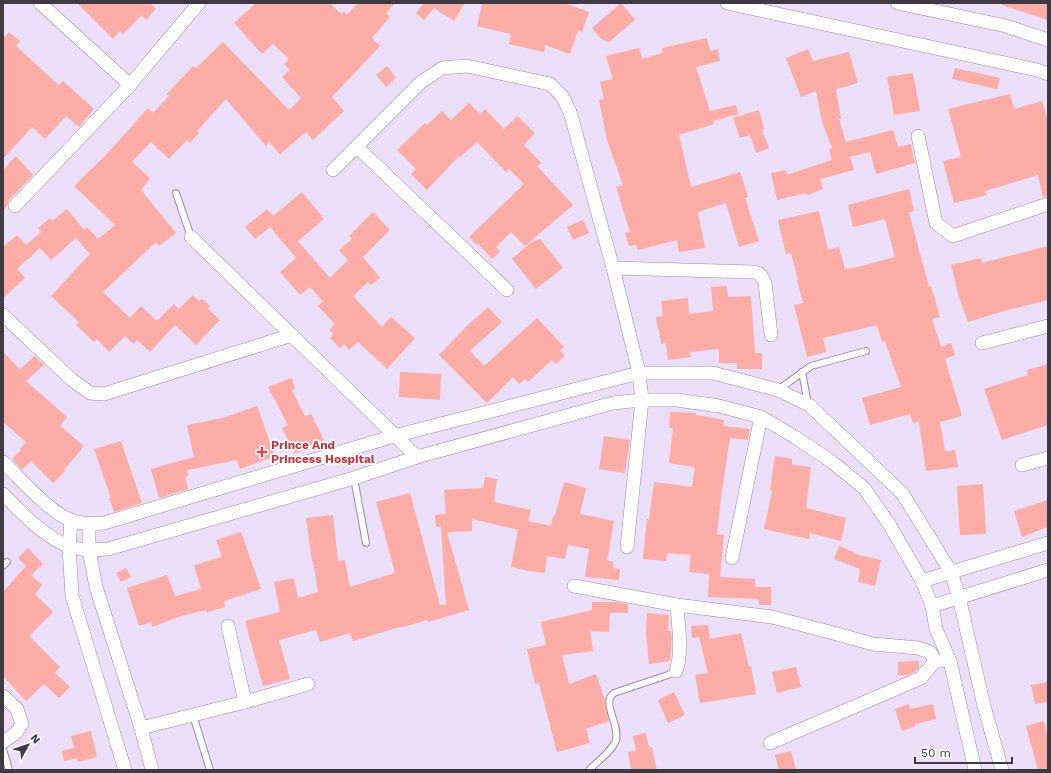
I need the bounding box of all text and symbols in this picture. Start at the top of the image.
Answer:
place label: Prince And Princess Hospital [271,438,375,466]
marker: Prince And Princess Hospital [256,446,268,458]
north arrow [8,725,48,765]
text: N [28,732,43,746]
scale bar [915,739,1012,765]
text: 50 m [921,746,951,760]

